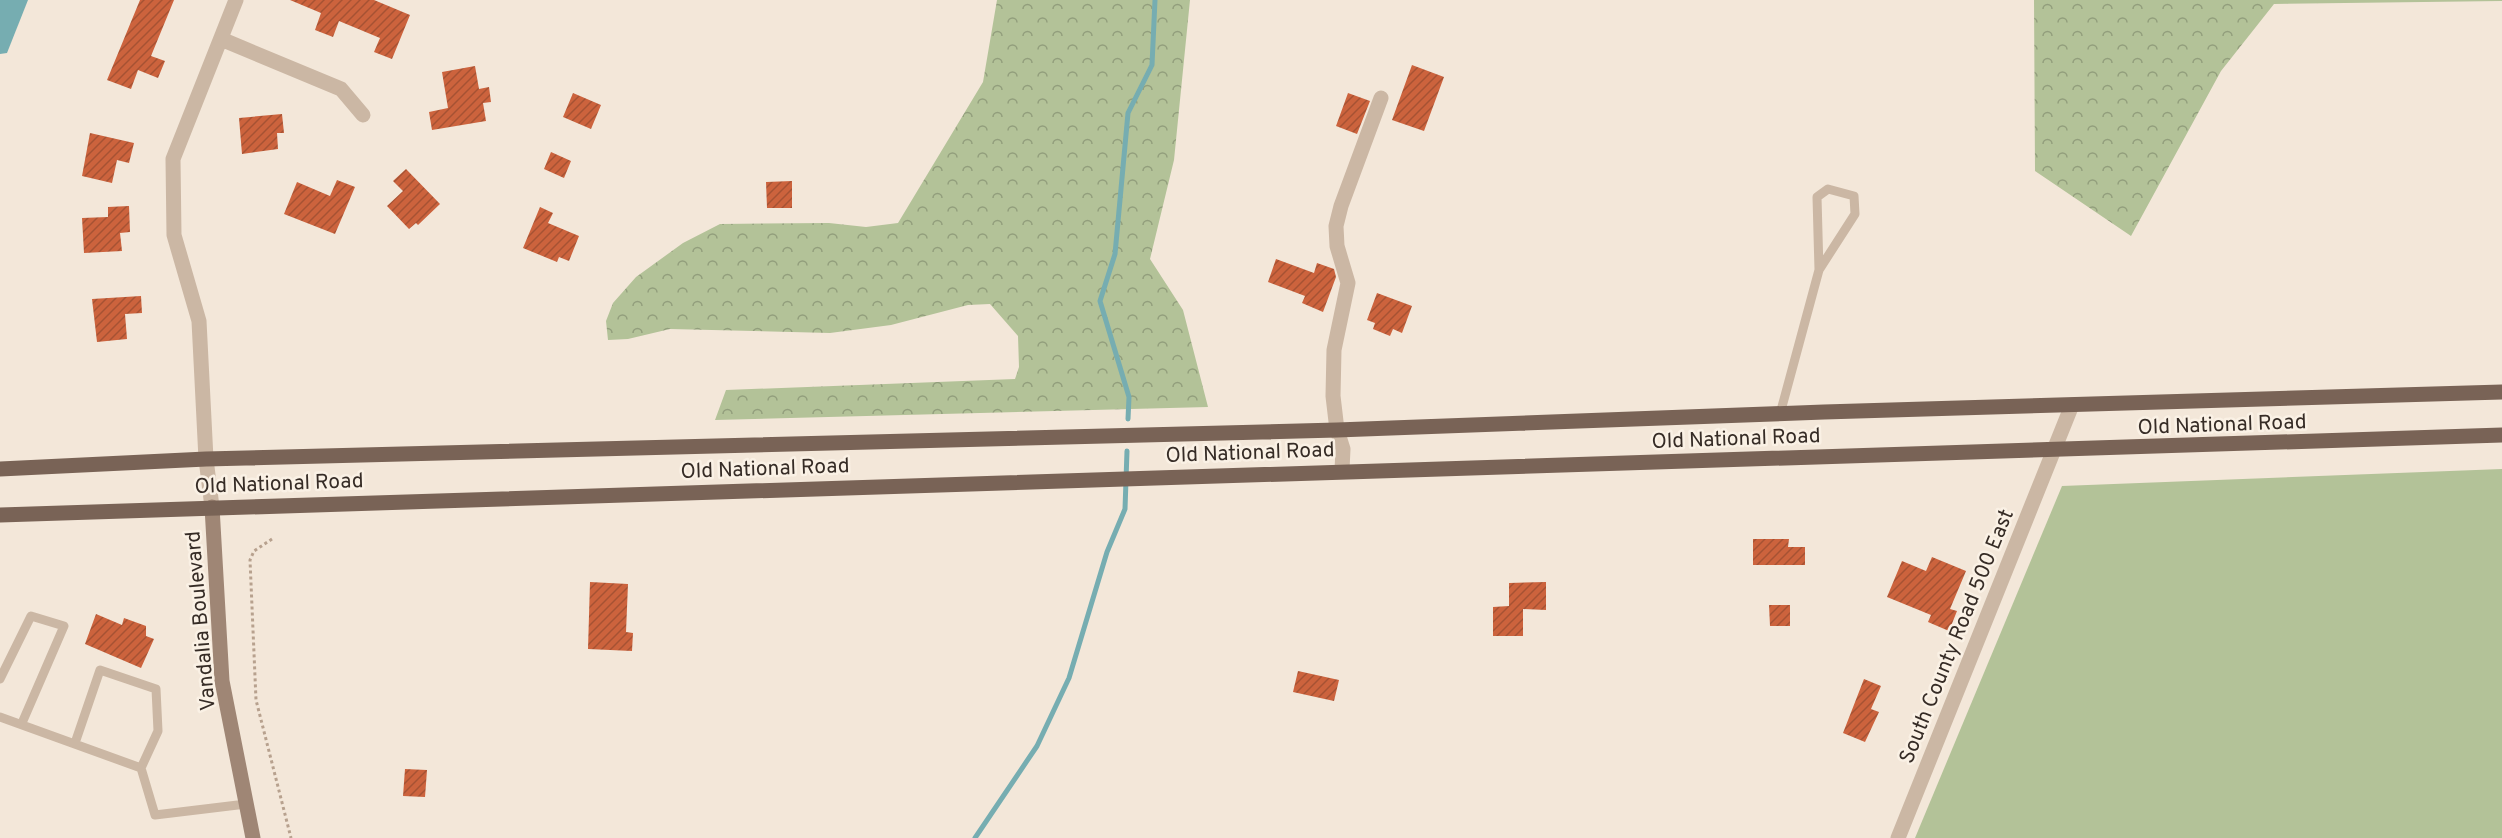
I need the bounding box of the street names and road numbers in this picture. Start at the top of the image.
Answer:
street label: Old National Road [2137,409,2307,442]
street label: Old National Road [1651,423,1821,456]
street label: Old National Road [1165,437,1335,470]
street label: Old National Road [680,453,850,486]
street label: Old National Road [194,468,364,501]
street label: South County Road 500 East [1894,505,2021,768]
street label: Vandalia Boulevard [180,530,223,712]

